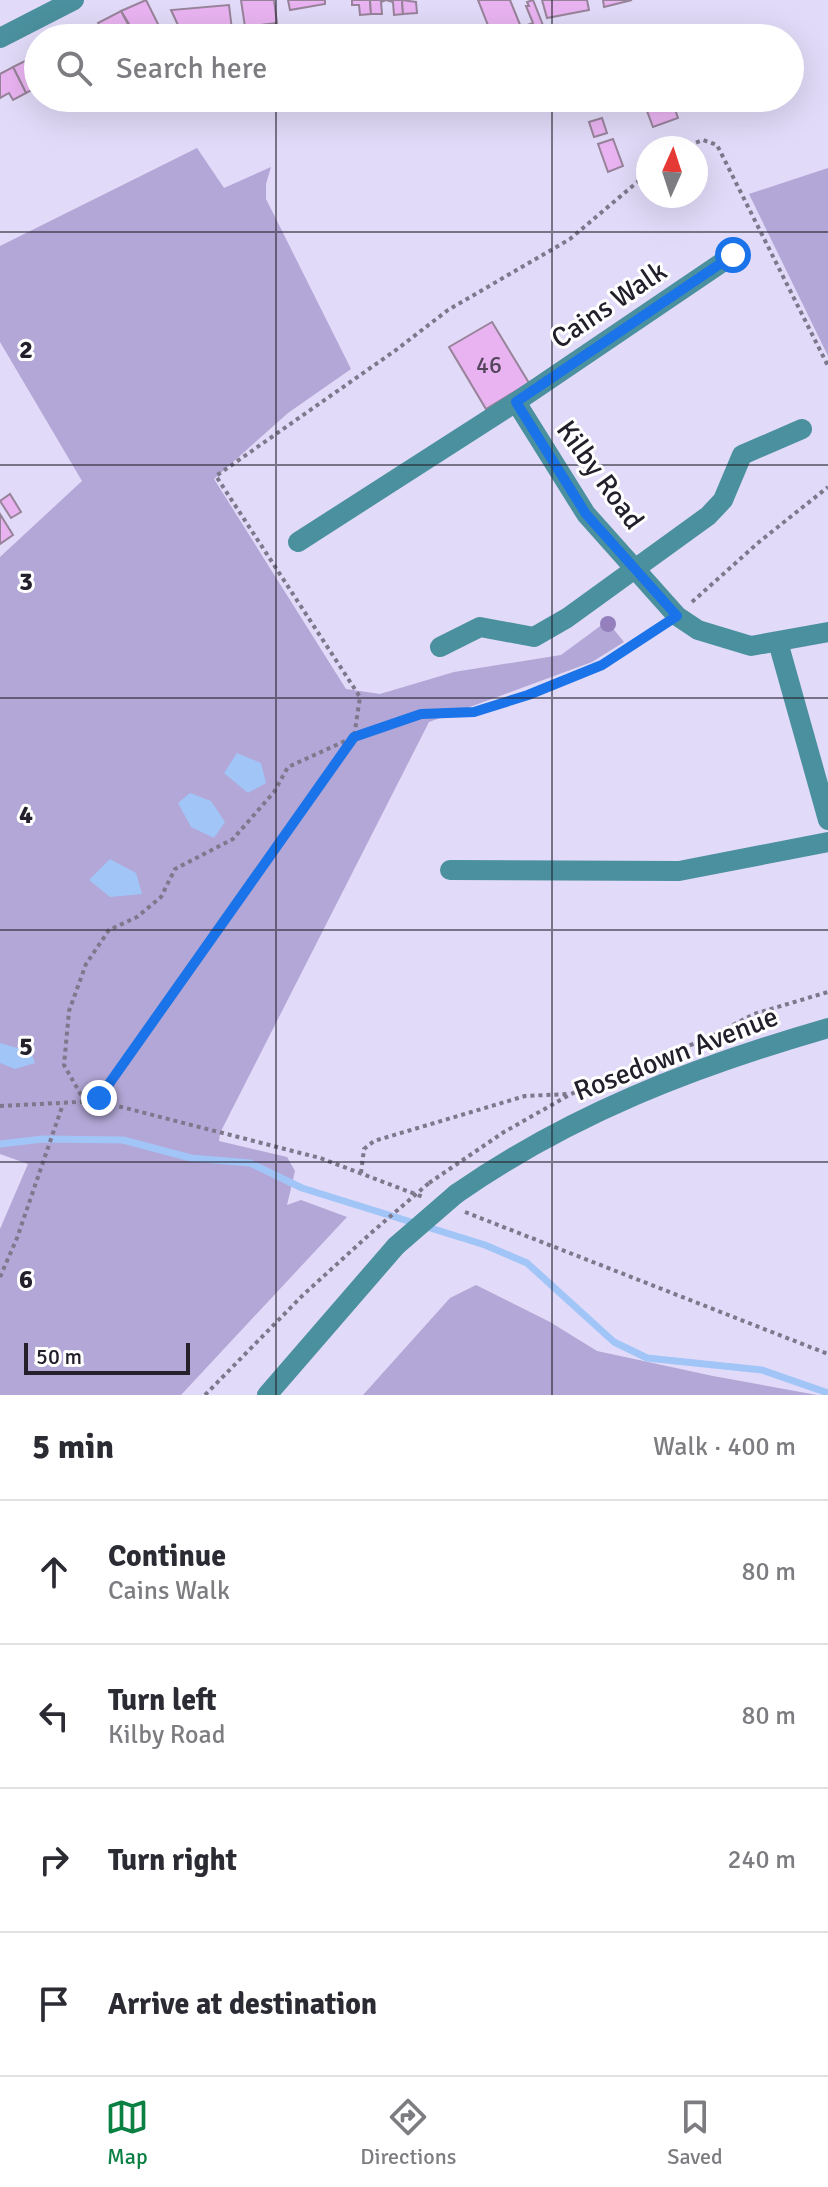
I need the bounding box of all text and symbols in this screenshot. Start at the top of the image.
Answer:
search box [24,24,804,112]
icon: search [52,46,96,90]
text: Search here [116,50,267,87]
north arrow [636,136,708,208]
route start [715,237,751,273]
street label: Cains Walk [545,254,673,356]
text: 2 [19,334,33,366]
house number: 46 [476,350,502,380]
street label: Kilby Road [549,414,651,536]
text: 3 [19,566,33,598]
text: 4 [19,799,33,831]
street label: Rosedown Avenue [569,999,783,1109]
text: 5 [19,1031,33,1063]
route end [81,1080,117,1116]
text: 6 [19,1264,33,1296]
scale bar [24,1339,190,1375]
text: 50 m [36,1343,82,1370]
text: 5 min [32,1426,114,1468]
text: Walk · 400 m [653,1431,796,1463]
text: Continue [108,1538,226,1575]
icon: ahead [32,1550,76,1594]
text: 80 m [741,1556,796,1588]
text: Cains Walk [108,1575,230,1607]
text: Turn left [108,1682,217,1719]
icon: left [32,1694,76,1738]
text: 80 m [741,1700,796,1732]
text: Kilby Road [108,1719,225,1751]
icon: right [32,1838,76,1882]
text: Turn right [108,1842,237,1879]
text: 240 m [727,1844,796,1876]
icon: arrive [32,1982,76,2026]
text: Arrive at destination [108,1986,377,2023]
tab: Map [105,2095,149,2170]
tab: Directions [360,2095,456,2170]
tab: Saved [667,2095,723,2170]

